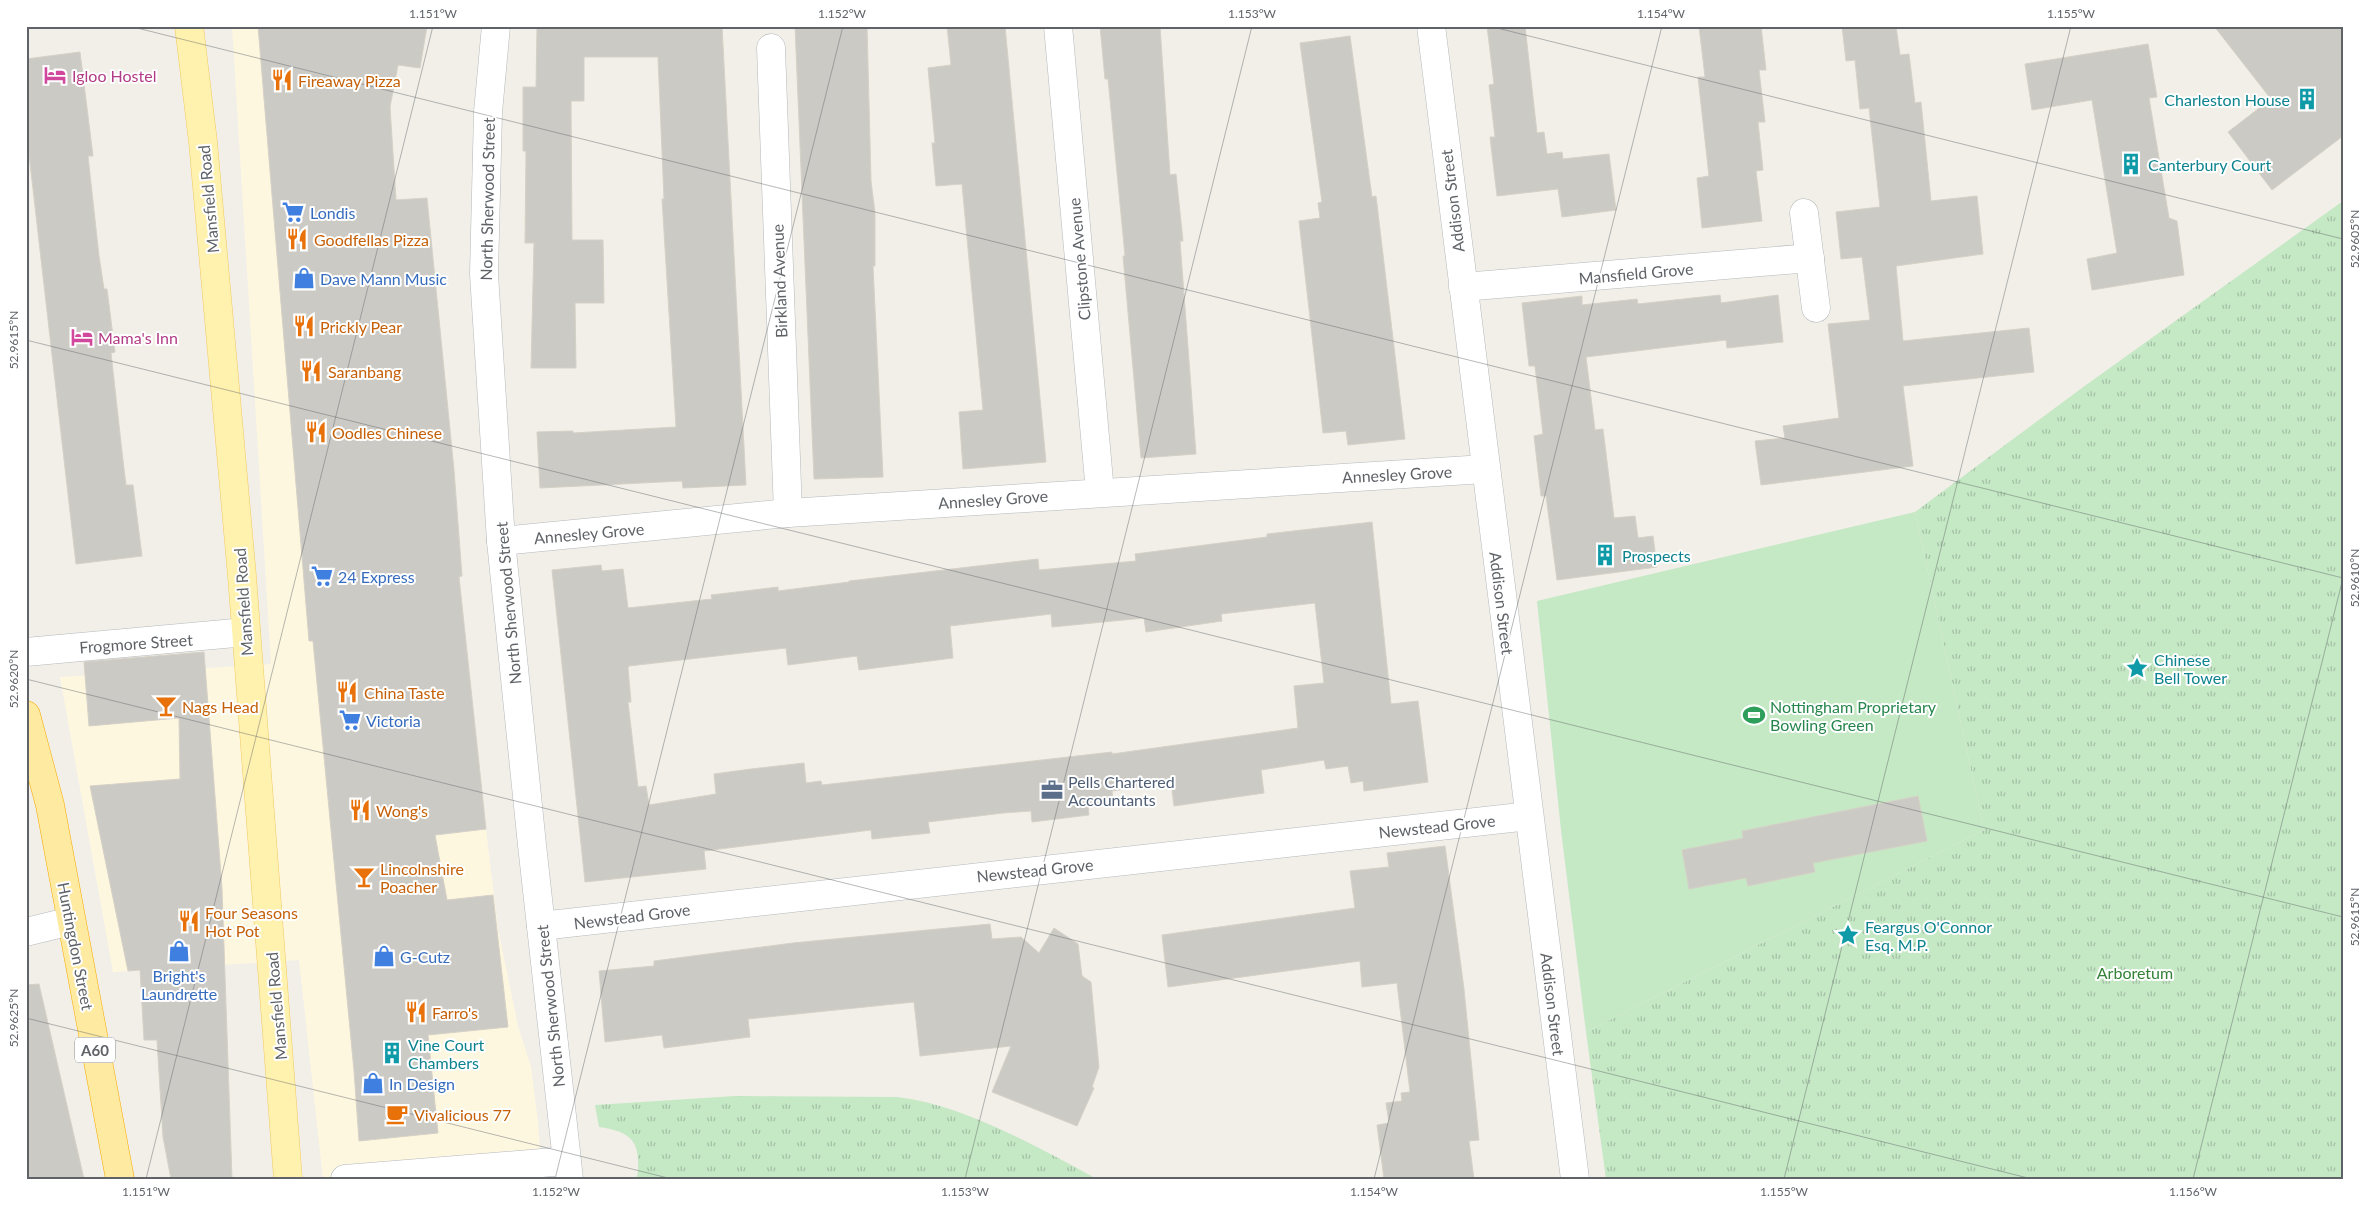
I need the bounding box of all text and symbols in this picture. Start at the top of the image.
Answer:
text: 1.151°W [409,6,458,21]
text: 1.152°W [818,6,867,21]
text: 1.153°W [1228,6,1277,21]
text: 1.154°W [1637,6,1686,21]
text: 1.155°W [2047,6,2096,21]
hotel icon: Igloo Hostel [42,62,68,88]
place label: Igloo Hostel [72,66,156,85]
restaurant icon: Fireaway Pizza [269,67,295,93]
place label: Fireaway Pizza [298,71,401,90]
building icon: Charleston House [2294,86,2320,112]
place label: Charleston House [2164,90,2290,109]
street label: North Sherwood Street [476,117,498,281]
street label: Mansfield Road [194,144,222,254]
street label: Addison Street [1436,148,1468,254]
building icon: Canterbury Court [2118,151,2144,177]
place label: Canterbury Court [2148,155,2271,174]
street label: Clipstone Avenue [1064,197,1094,321]
supermarket icon: Londis [280,199,306,225]
place label: Londis [310,203,355,222]
text: 52.9605°N [2347,210,2362,268]
street label: Birkland Avenue [768,224,790,338]
restaurant icon: Goodfellas Pizza [284,226,310,252]
place label: Goodfellas Pizza [314,230,429,249]
street label: Mansfield Grove [1578,259,1694,287]
shop icon: Dave Mann Music [291,265,317,291]
place label: Dave Mann Music [320,269,447,288]
text: 52.9615°N [6,311,21,369]
restaurant icon: Prickly Pear [291,313,317,339]
place label: Prickly Pear [320,317,402,336]
hotel icon: Mama's Inn [69,324,95,350]
place label: Mama's Inn [98,328,178,347]
restaurant icon: Saranbang [298,358,324,384]
place label: Saranbang [328,362,401,381]
restaurant icon: Oodles Chinese [303,419,329,445]
place label: Oodles Chinese [332,423,442,442]
street label: Annesley Grove [1341,462,1453,486]
street label: Annesley Grove [937,486,1049,512]
street label: Annesley Grove [533,519,645,547]
street label: North Sherwood Street [491,521,525,685]
building icon: Prospects [1592,542,1618,568]
place label: Prospects [1622,546,1691,565]
street label: Mansfield Road [230,547,256,657]
text: 52.9610°N [2347,549,2362,607]
street label: Addison Street [1486,550,1518,656]
supermarket icon: 24 Express [309,563,335,589]
place label: 24 Express [338,567,415,586]
street label: Frogmore Street [79,630,194,656]
text: 52.9620°N [6,650,21,708]
place label: Chinese Bell Tower [2154,650,2227,687]
place icon: Chinese Bell Tower [2124,655,2150,681]
restaurant icon: China Taste [334,679,360,705]
place label: China Taste [364,683,445,702]
bar icon: Nags Head [153,693,179,719]
place label: Nags Head [182,697,259,716]
place label: Nottingham Proprietary Bowling Green [1770,697,1937,734]
sports icon: Nottingham Proprietary Bowling Green [1741,702,1767,728]
supermarket icon: Victoria [337,707,363,733]
place label: Victoria [366,711,421,730]
place label: Pells Chartered Accountants [1068,772,1175,809]
office icon: Pells Chartered Accountants [1039,777,1065,803]
restaurant icon: Wong's [347,797,373,823]
place label: Wong's [376,801,428,820]
street label: Newstead Grove [1378,810,1496,842]
street label: Newstead Grove [976,854,1094,886]
place label: Lincolnshire Poacher [380,859,464,896]
bar icon: Lincolnshire Poacher [351,864,377,890]
street label: Huntingdon Street [54,880,98,1012]
text: 52.9615°N [2347,888,2362,946]
street label: Newstead Grove [573,899,691,933]
place label: Four Seasons Hot Pot [205,903,298,940]
restaurant icon: Four Seasons Hot Pot [176,908,202,934]
place label: Feargus O'Connor Esq. M.P. [1865,917,1992,954]
place icon: Feargus O'Connor Esq. M.P. [1835,922,1861,948]
street label: North Sherwood Street [532,924,568,1088]
shop icon: Bright's Laundrette [166,938,192,964]
shop icon: G-Cutz [371,943,397,969]
place label: G-Cutz [400,947,450,966]
street label: Mansfield Road [262,951,290,1061]
street label: Addison Street [1537,951,1569,1057]
park label: Arboretum [2097,963,2173,982]
place label: Bright's Laundrette [141,966,217,1003]
text: 52.9625°N [6,989,21,1047]
restaurant icon: Farro's [403,999,429,1025]
place label: Farro's [432,1003,478,1022]
place label: Vine Court Chambers [408,1035,484,1072]
road number: A60 [75,1038,115,1062]
building icon: Vine Court Chambers [379,1040,405,1066]
shop icon: In Design [360,1070,386,1096]
place label: In Design [389,1074,455,1093]
cafe icon: Vivalicious 77 [384,1101,410,1127]
place label: Vivalicious 77 [414,1105,511,1124]
text: 1.151°W [122,1184,171,1199]
text: 1.152°W [532,1184,581,1199]
text: 1.153°W [941,1184,990,1199]
text: 1.154°W [1350,1184,1399,1199]
text: 1.155°W [1760,1184,1809,1199]
text: 1.156°W [2169,1184,2218,1199]

